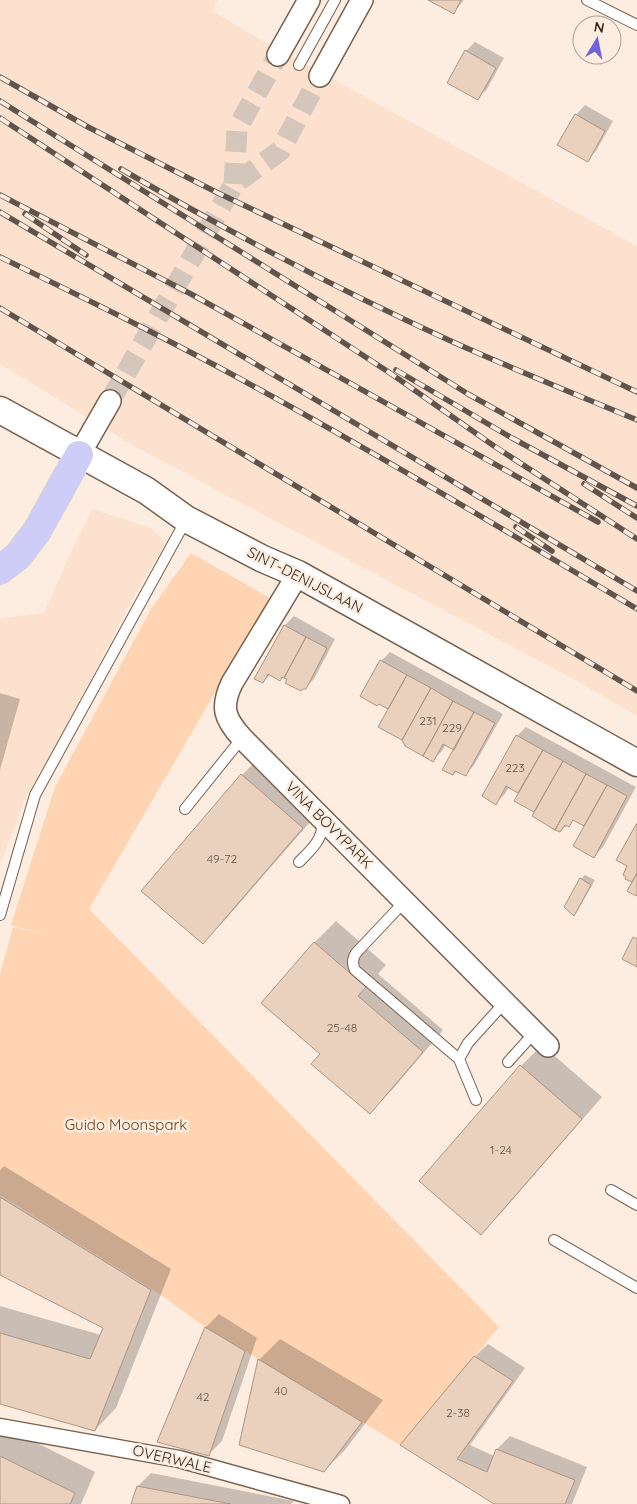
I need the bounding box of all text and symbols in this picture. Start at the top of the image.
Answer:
north arrow [572,15,622,65]
text: N [593,17,606,37]
street label: SINT-DENIJSLAAN [244,542,366,617]
house number: 231 [419,713,437,728]
house number: 229 [442,720,462,735]
house number: 223 [505,760,525,775]
street label: VINA BOVYPARK [282,777,377,872]
house number: 49-72 [207,851,237,866]
house number: 25-48 [327,1020,357,1035]
park label: Guido Moonspark [65,1115,187,1134]
house number: 1-24 [490,1142,512,1157]
house number: 40 [274,1383,288,1398]
house number: 42 [197,1389,210,1404]
house number: 2-38 [446,1405,470,1420]
street label: OVERWALE [131,1440,213,1477]

